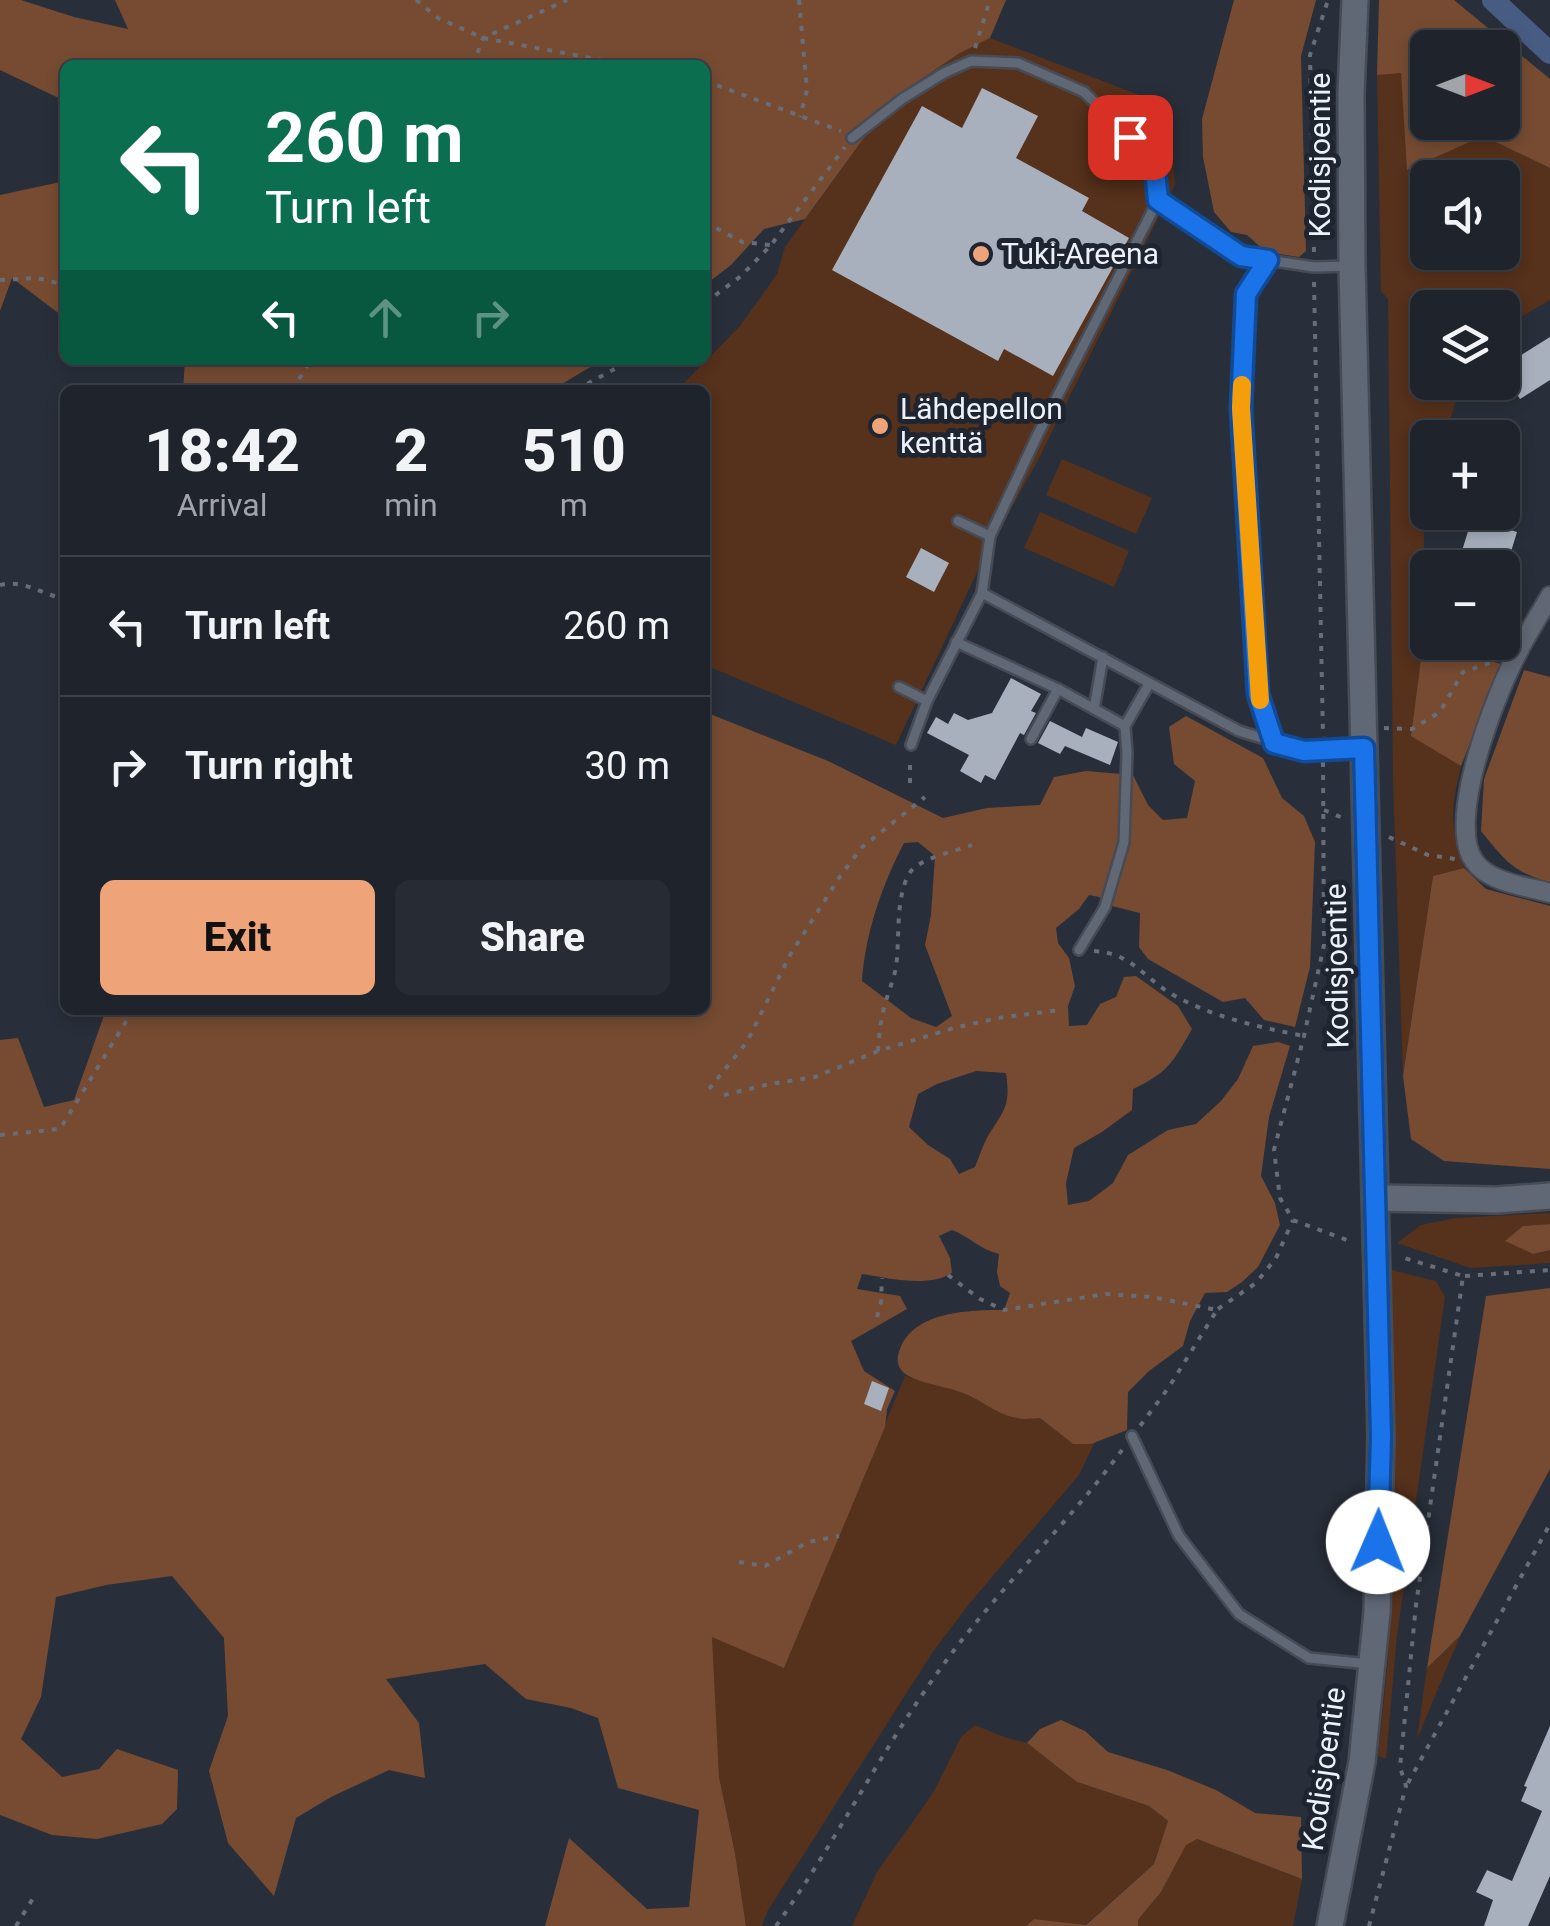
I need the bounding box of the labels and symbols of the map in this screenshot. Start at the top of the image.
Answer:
north arrow [1410,30,1520,140]
street label: Kodisjoentie [1302,72,1337,238]
pin [1088,95,1173,180]
place label: Tuki-Areena [1001,236,1159,271]
marker: Tuki-Areena [970,243,992,265]
place label: Lähdepellon kenttä [900,391,1063,460]
marker: Lähdepellon kenttä [869,415,891,437]
street label: Kodisjoentie [1318,883,1355,1049]
position arrow [1326,1490,1430,1594]
street label: Kodisjoentie [1295,1685,1352,1853]

